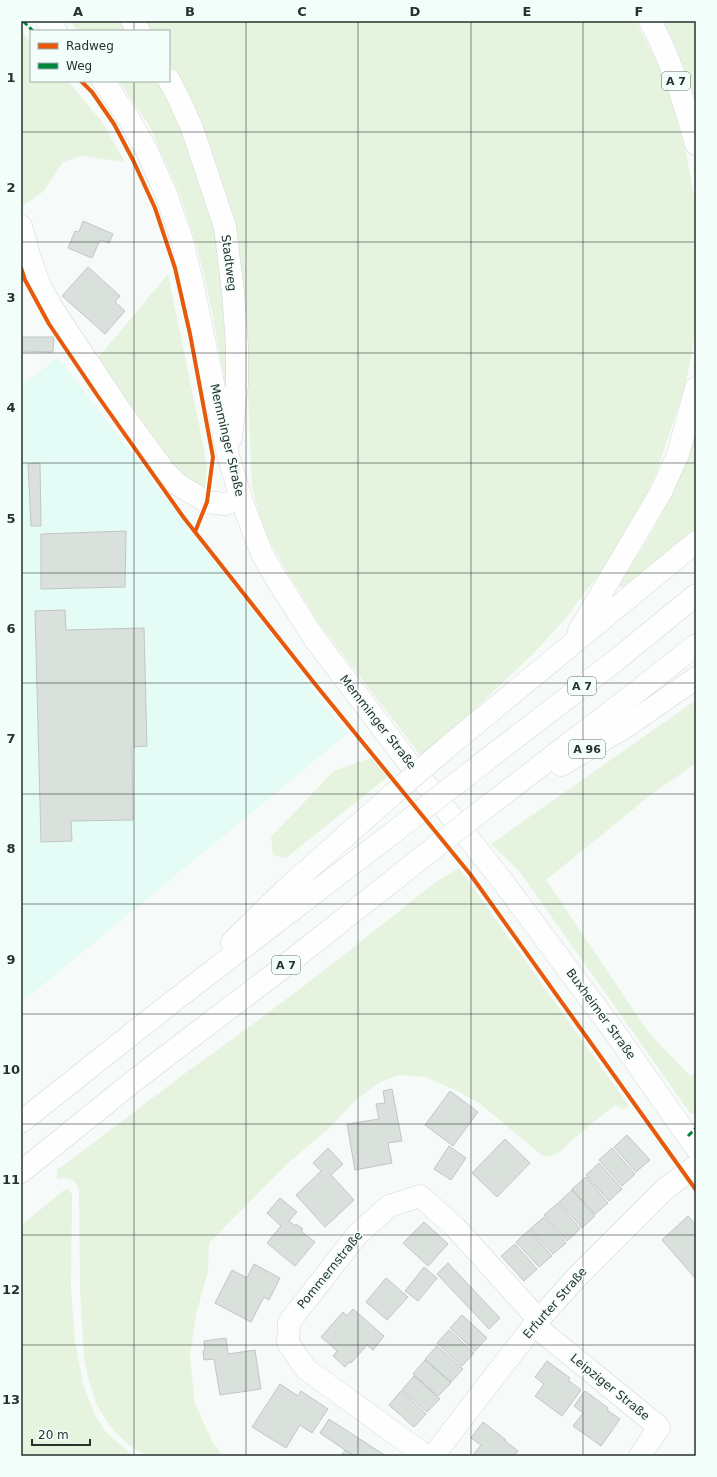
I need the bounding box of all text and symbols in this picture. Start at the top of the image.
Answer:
text: A [73,4,83,19]
text: B [185,4,195,19]
text: C [297,4,307,19]
text: D [410,4,421,19]
text: E [523,4,531,19]
text: F [635,4,643,19]
legend [30,30,170,82]
text: Radweg [66,39,114,53]
text: Weg [66,59,92,73]
text: 1 [6,70,16,85]
road number: A 7 [662,72,690,90]
text: 2 [6,180,16,195]
street label: Stadtweg [219,234,239,292]
text: 3 [6,290,16,305]
street label: Memminger Straße [207,382,247,498]
text: 4 [6,400,16,415]
text: 5 [6,511,16,526]
text: 6 [6,621,16,636]
street label: Memminger Straße [337,672,419,772]
road number: A 7 [568,677,596,695]
text: 7 [6,731,16,746]
road number: A 96 [569,740,605,758]
text: 8 [6,841,16,856]
text: 9 [6,952,16,967]
road number: A 7 [272,956,300,974]
street label: Buxheimer Straße [563,966,639,1062]
text: 10 [2,1062,20,1077]
text: 11 [2,1172,20,1187]
street label: Pommernstraße [295,1229,365,1311]
street label: Erfurter Straße [520,1265,590,1341]
text: 12 [2,1282,20,1297]
street label: Leipziger Straße [568,1351,652,1423]
text: 13 [2,1392,20,1407]
scale bar [32,1421,90,1447]
text: 20 m [38,1428,69,1442]

